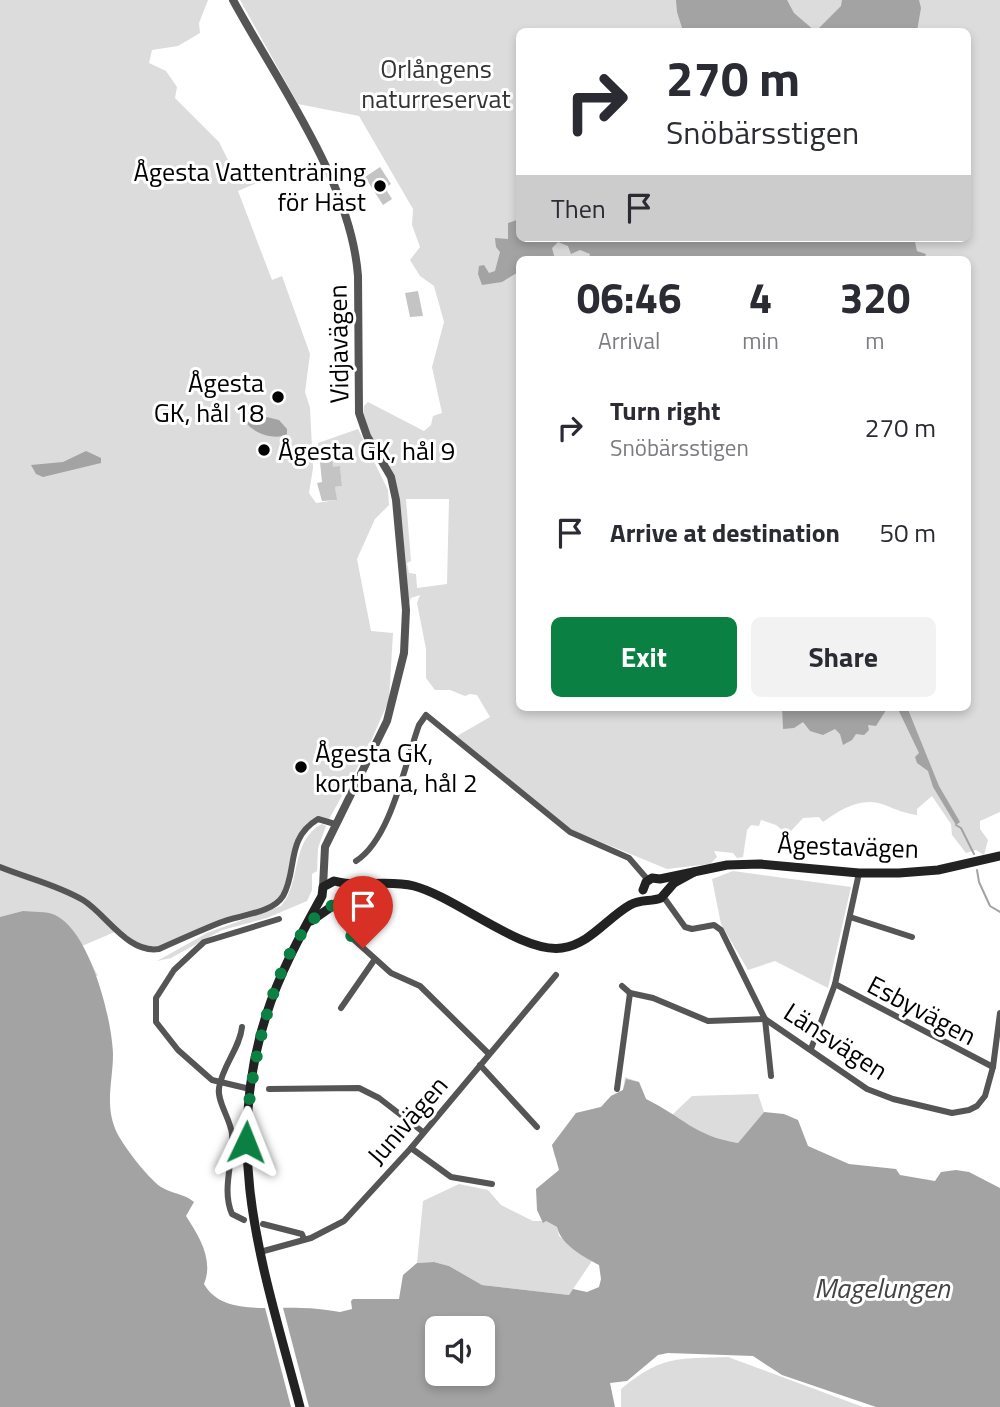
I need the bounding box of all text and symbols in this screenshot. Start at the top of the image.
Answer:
text: 270 m [666,40,800,115]
park label: Orlångens naturreservat [361,49,511,118]
icon: right [551,56,642,147]
text: Snöbärsstigen [666,108,859,156]
place label: Ågesta Vattenträning för Häst [133,152,366,221]
marker: Ågesta Vattenträning för Häst [372,178,388,194]
text: Then [551,189,606,228]
icon: arrive [620,189,658,227]
text: 06:46 [577,265,682,329]
text: 4 [749,265,772,329]
text: 320 [840,265,910,329]
street label: Vidjavägen [317,284,359,404]
text: Arrival [598,323,660,358]
text: min [742,323,779,358]
text: m [865,323,885,358]
place label: Ågesta GK, hål 18 [154,363,264,432]
marker: Ågesta GK, hål 18 [270,389,286,405]
text: Turn right [610,391,721,430]
text: 270 m [865,408,936,447]
icon: right [551,409,589,447]
text: Snöbärsstigen [610,430,749,465]
place label: Ågesta GK, hål 9 [278,431,455,470]
marker: Ågesta GK, hål 9 [256,442,272,458]
text: Arrive at destination [610,513,840,552]
text: 50 m [879,513,936,552]
icon: arrive [551,514,589,552]
button: Exit [551,617,737,697]
button: Share [751,617,936,697]
place label: Ågesta GK, kortbana, hål 2 [315,733,477,802]
marker: Ågesta GK, kortbana, hål 2 [293,759,309,775]
street label: Ågestavägen [777,824,919,868]
pin [333,876,393,948]
icon: arrive [344,887,382,925]
street label: Esbyvägen [861,965,983,1055]
street label: Länsvägen [776,993,896,1089]
street label: Junivägen [357,1067,457,1173]
position arrow [209,1105,283,1179]
water label: Magelungen [814,1266,951,1309]
map controls [425,1316,495,1386]
button: sound [425,1316,495,1386]

